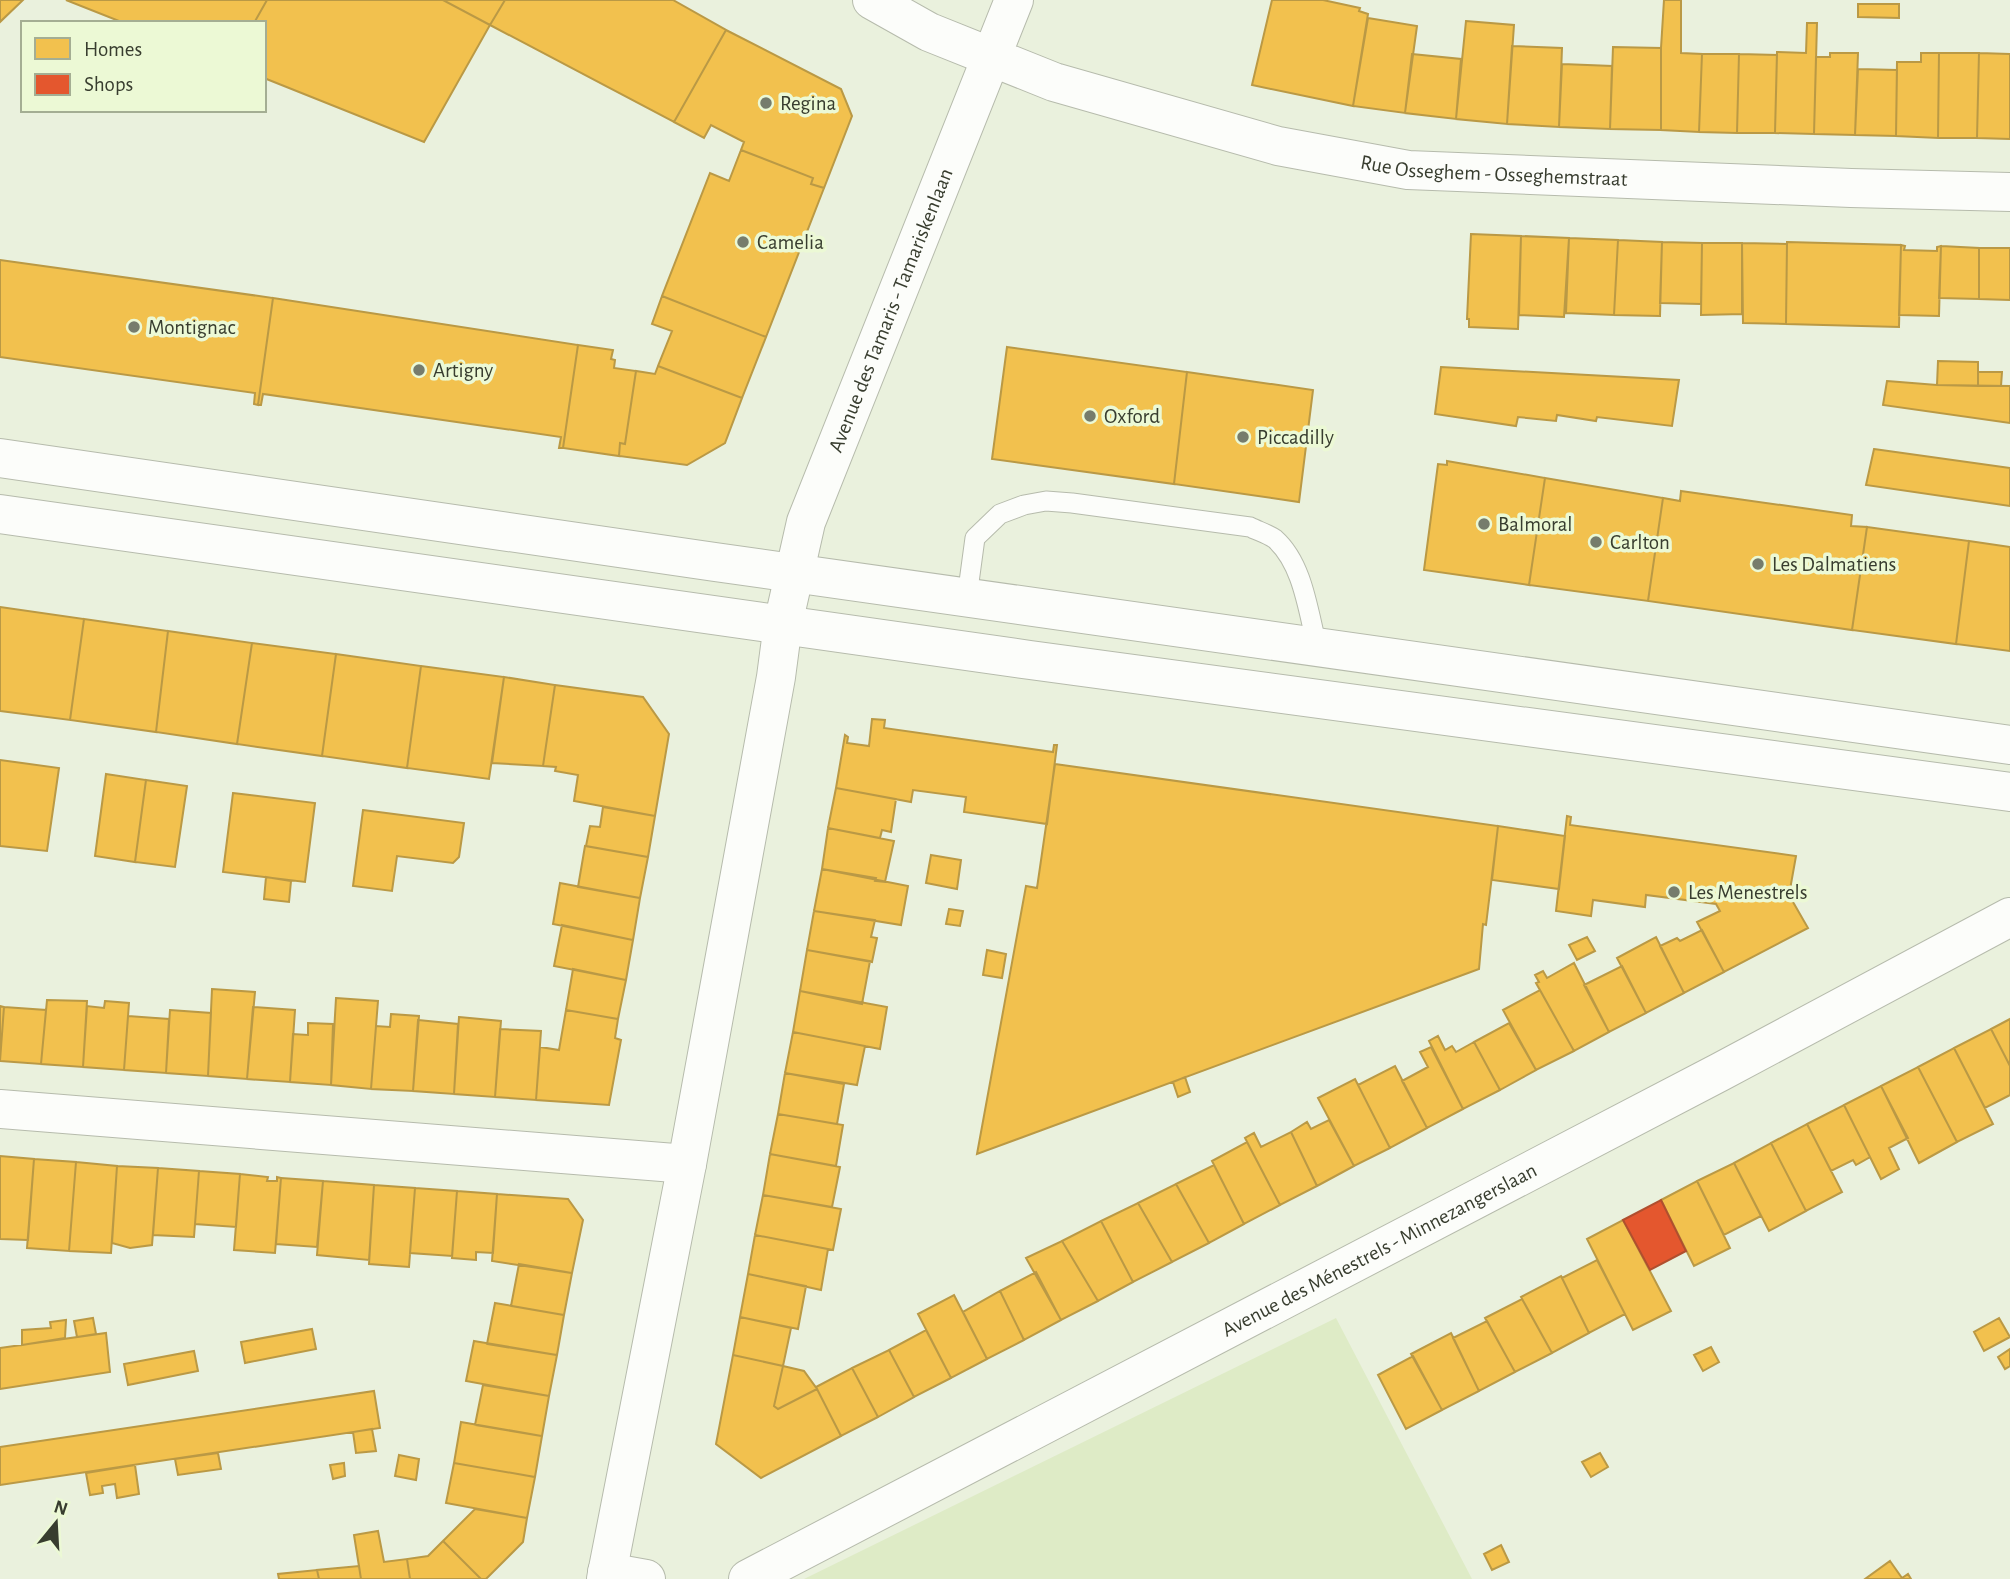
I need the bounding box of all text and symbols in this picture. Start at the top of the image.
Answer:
legend [21,21,266,112]
text: Homes [84,39,142,60]
text: Shops [84,74,133,95]
place label: Regina [780,93,837,114]
marker: Regina [758,95,774,111]
street label: Rue Osseghem - Osseghemstraat [1359,151,1628,190]
street label: Avenue des Tamaris - Tamariskenlaan [825,165,957,455]
place label: Camelia [757,232,824,253]
marker: Camelia [735,234,751,250]
place label: Montignac [148,317,236,338]
marker: Montignac [126,319,142,335]
place label: Artigny [433,360,493,381]
marker: Artigny [411,362,427,378]
place label: Oxford [1104,406,1160,427]
marker: Oxford [1082,408,1098,424]
place label: Piccadilly [1257,427,1334,448]
marker: Piccadilly [1235,429,1251,445]
place label: Balmoral [1498,514,1573,535]
marker: Balmoral [1476,516,1492,532]
place label: Carlton [1610,532,1670,553]
marker: Carlton [1588,534,1604,550]
place label: Les Dalmatiens [1772,554,1896,575]
marker: Les Dalmatiens [1750,556,1766,572]
place label: Les Menestrels [1688,882,1808,903]
marker: Les Menestrels [1666,884,1682,900]
street label: Avenue des Ménestrels - Minnezangerslaan [1219,1160,1540,1341]
north arrow [21,1488,91,1558]
text: N [52,1497,70,1519]

